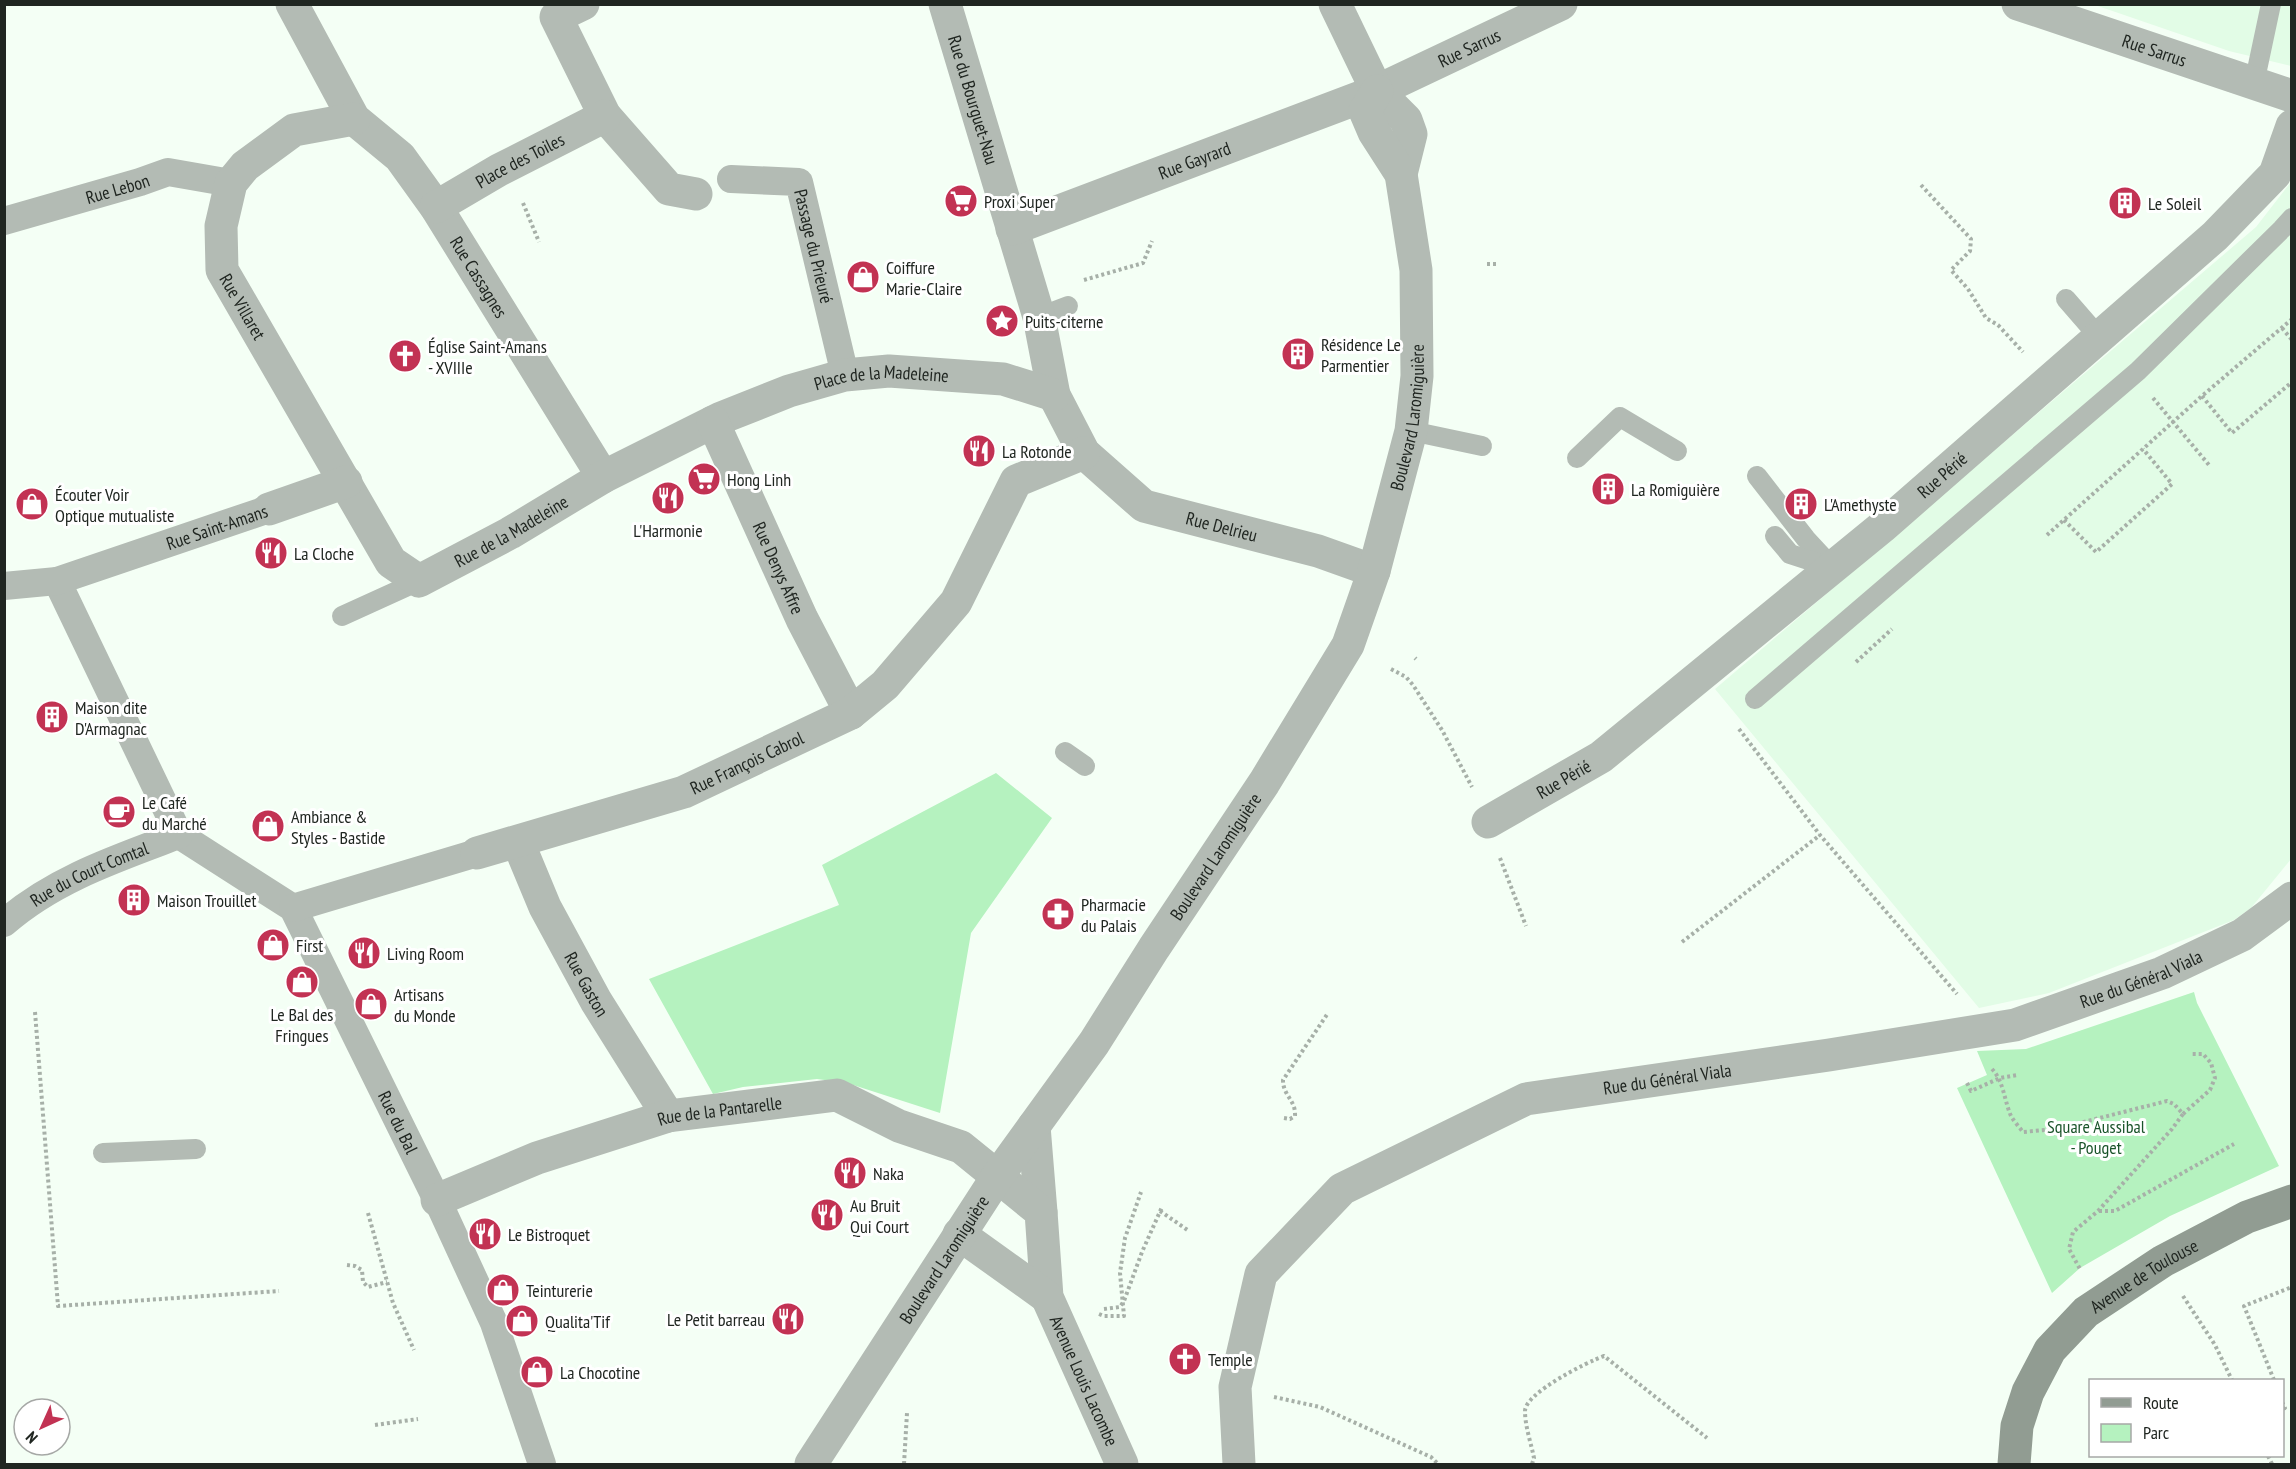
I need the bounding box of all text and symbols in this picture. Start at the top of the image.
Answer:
street label: Rue Sarrus [1434,23,1504,72]
street label: Rue Sarrus [2119,28,2190,71]
street label: Rue du Bourguet-Nau [944,32,1004,167]
street label: Place des Toiles [471,127,568,193]
street label: Rue Gayrard [1155,136,1234,184]
street label: Rue Lebon [83,168,153,209]
supermarket icon: Proxi Super [943,183,979,219]
building icon: Le Soleil [2107,185,2143,221]
street label: Passage du Prieuré [790,187,839,306]
place label: Proxi Super [984,190,1055,213]
place label: Le Soleil [2148,192,2202,215]
street label: Rue Cassagnes [445,232,513,322]
place label: Coiffure Marie-Claire [886,256,962,300]
shop icon: Coiffure Marie-Claire [845,259,881,295]
street label: Rue Villaret [215,269,271,344]
place icon: Puits-citerne [984,303,1020,339]
place label: Puits-citerne [1025,310,1103,333]
place label: Résidence Le Parmentier [1321,333,1401,377]
place label: Église Saint-Amans - XVIIIe [428,335,547,379]
building icon: Résidence Le Parmentier [1280,336,1316,372]
church icon: Église Saint-Amans - XVIIIe [387,338,423,374]
street label: Boulevard Laromiguière [1384,344,1428,493]
street label: Place de la Madeleine [811,359,949,395]
restaurant icon: La Rotonde [961,433,997,469]
place label: La Rotonde [1002,440,1072,463]
street label: Rue Périé [1912,447,1972,503]
supermarket icon: Hong Linh [686,461,722,497]
place label: Hong Linh [727,468,791,491]
building icon: La Romiguière [1590,471,1626,507]
place label: La Romiguière [1631,478,1720,501]
restaurant icon: L'Harmonie [650,480,686,516]
place label: Écouter Voir Optique mutualiste [55,483,174,527]
shop icon: Écouter Voir Optique mutualiste [14,486,50,522]
building icon: L'Amethyste [1783,486,1819,522]
street label: Rue de la Madeleine [450,489,572,572]
place label: L'Amethyste [1824,493,1897,516]
street label: Rue Saint-Amans [163,499,270,555]
street label: Rue Delrieu [1184,506,1260,546]
street label: Rue Denys Affre [748,518,810,618]
place label: L'Harmonie [633,519,703,542]
restaurant icon: La Cloche [253,535,289,571]
place label: La Cloche [294,542,354,565]
place label: Maison dite D'Armagnac [75,696,148,740]
building icon: Maison dite D'Armagnac [34,699,70,735]
street label: Rue François Cabrol [686,725,808,799]
street label: Rue Périé [1532,754,1595,803]
street label: Boulevard Laromiguière [1164,788,1266,924]
place label: Le Café du Marché [142,791,207,835]
cafe icon: Le Café du Marché [101,794,137,830]
place label: Ambiance & Styles - Bastide [291,805,385,849]
shop icon: Ambiance & Styles - Bastide [250,808,286,844]
street label: Rue du Court Comtal [25,836,152,911]
building icon: Maison Trouillet [116,882,152,918]
place label: Maison Trouillet [157,889,256,912]
place label: Pharmacie du Palais [1081,893,1146,937]
pharmacy icon: Pharmacie du Palais [1040,896,1076,932]
shop icon: First [255,927,291,963]
place label: First [296,934,323,957]
restaurant icon: Living Room [346,935,382,971]
place label: Living Room [387,942,464,965]
street label: Rue du Général Viala [2077,944,2206,1013]
street label: Rue Gaston [560,948,614,1021]
shop icon: Le Bal des Fringues [284,964,320,1000]
place label: Artisans du Monde [394,983,456,1027]
shop icon: Artisans du Monde [353,986,389,1022]
place label: Le Bal des Fringues [271,1003,333,1047]
street label: Rue du Général Viala [1602,1058,1733,1099]
street label: Rue du Bal [373,1087,424,1158]
street label: Rue de la Pantarelle [654,1090,783,1130]
park label: Square Aussibal - Pouget [2047,1115,2146,1159]
restaurant icon: Naka [832,1155,868,1191]
place label: Naka [873,1162,904,1185]
street label: Boulevard Laromiguière [894,1191,994,1328]
place label: Au Bruit Qui Court [850,1194,909,1238]
restaurant icon: Au Bruit Qui Court [809,1197,845,1233]
restaurant icon: Le Bistroquet [467,1216,503,1252]
place label: Le Bistroquet [508,1223,590,1246]
street label: Avenue de Toulouse [2085,1233,2202,1318]
shop icon: Teinturerie [485,1272,521,1308]
place label: Teinturerie [526,1279,593,1302]
restaurant icon: Le Petit barreau [770,1301,806,1337]
shop icon: Qualita'Tif [504,1303,540,1339]
place label: Le Petit barreau [667,1308,765,1331]
place label: Qualita'Tif [545,1310,611,1333]
street label: Avenue Louis Lacombe [1045,1312,1124,1449]
church icon: Temple [1167,1341,1203,1377]
place label: Temple [1208,1348,1253,1371]
shop icon: La Chocotine [519,1354,555,1390]
place label: La Chocotine [560,1361,640,1384]
legend [2089,1379,2284,1457]
text: Route [2143,1391,2179,1414]
north arrow [12,1397,72,1457]
text: Parc [2143,1421,2170,1444]
text: N [21,1427,42,1448]

